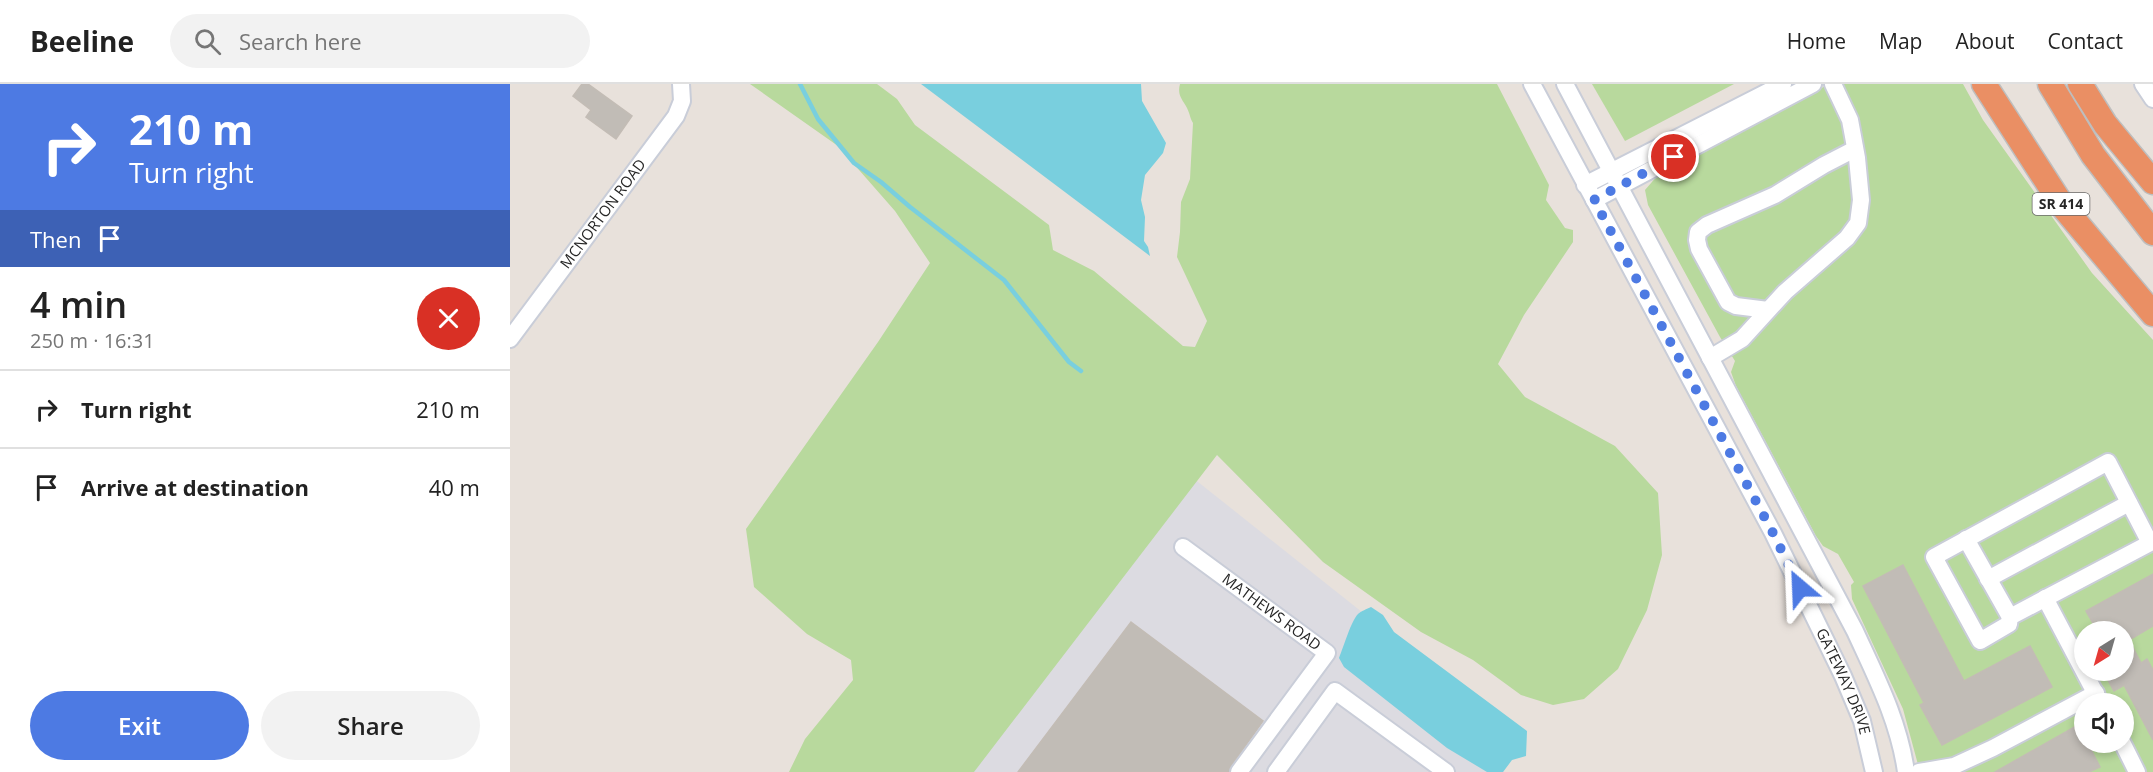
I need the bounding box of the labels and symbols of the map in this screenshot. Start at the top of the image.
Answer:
pin [1648,131,1699,182]
street label: MCNORTON ROAD [555,154,650,272]
road number: SR 414 [2032,193,2090,215]
position arrow [1768,556,1832,620]
street label: MATHEWS ROAD [1219,568,1326,654]
north arrow [2074,621,2134,681]
street label: GATEWAY DRIVE [1812,624,1876,736]

